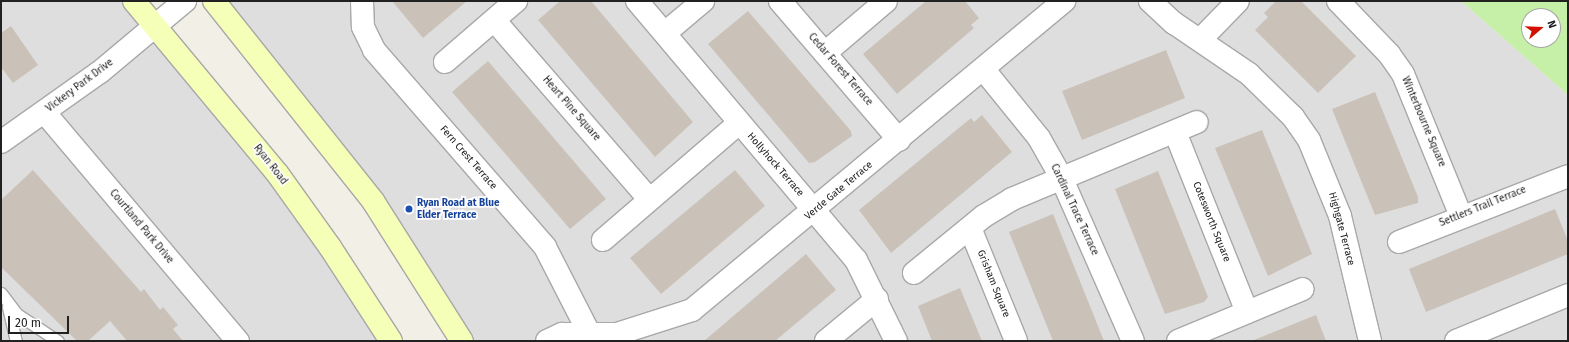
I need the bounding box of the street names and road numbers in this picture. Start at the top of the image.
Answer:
street label: Cedar Forest Terrace [805,31,875,109]
street label: Vickery Park Drive [44,57,116,115]
street label: Heart Pine Square [540,74,602,144]
street label: Winterbourne Square [1399,75,1447,169]
street label: Fern Crest Terrace [437,124,499,192]
street label: Hollyhock Terrace [744,131,806,199]
street label: Ryan Road [251,142,289,188]
street label: Verde Gate Terrace [803,159,875,223]
street label: Cardinal Trace Terrace [1048,162,1100,258]
street label: Cotesworth Square [1189,180,1233,264]
street label: Settlers Trail Terrace [1438,184,1528,230]
street label: Courtland Park Drive [107,188,175,266]
street label: Highgate Terrace [1325,191,1357,267]
street label: Grisham Square [974,248,1012,320]

